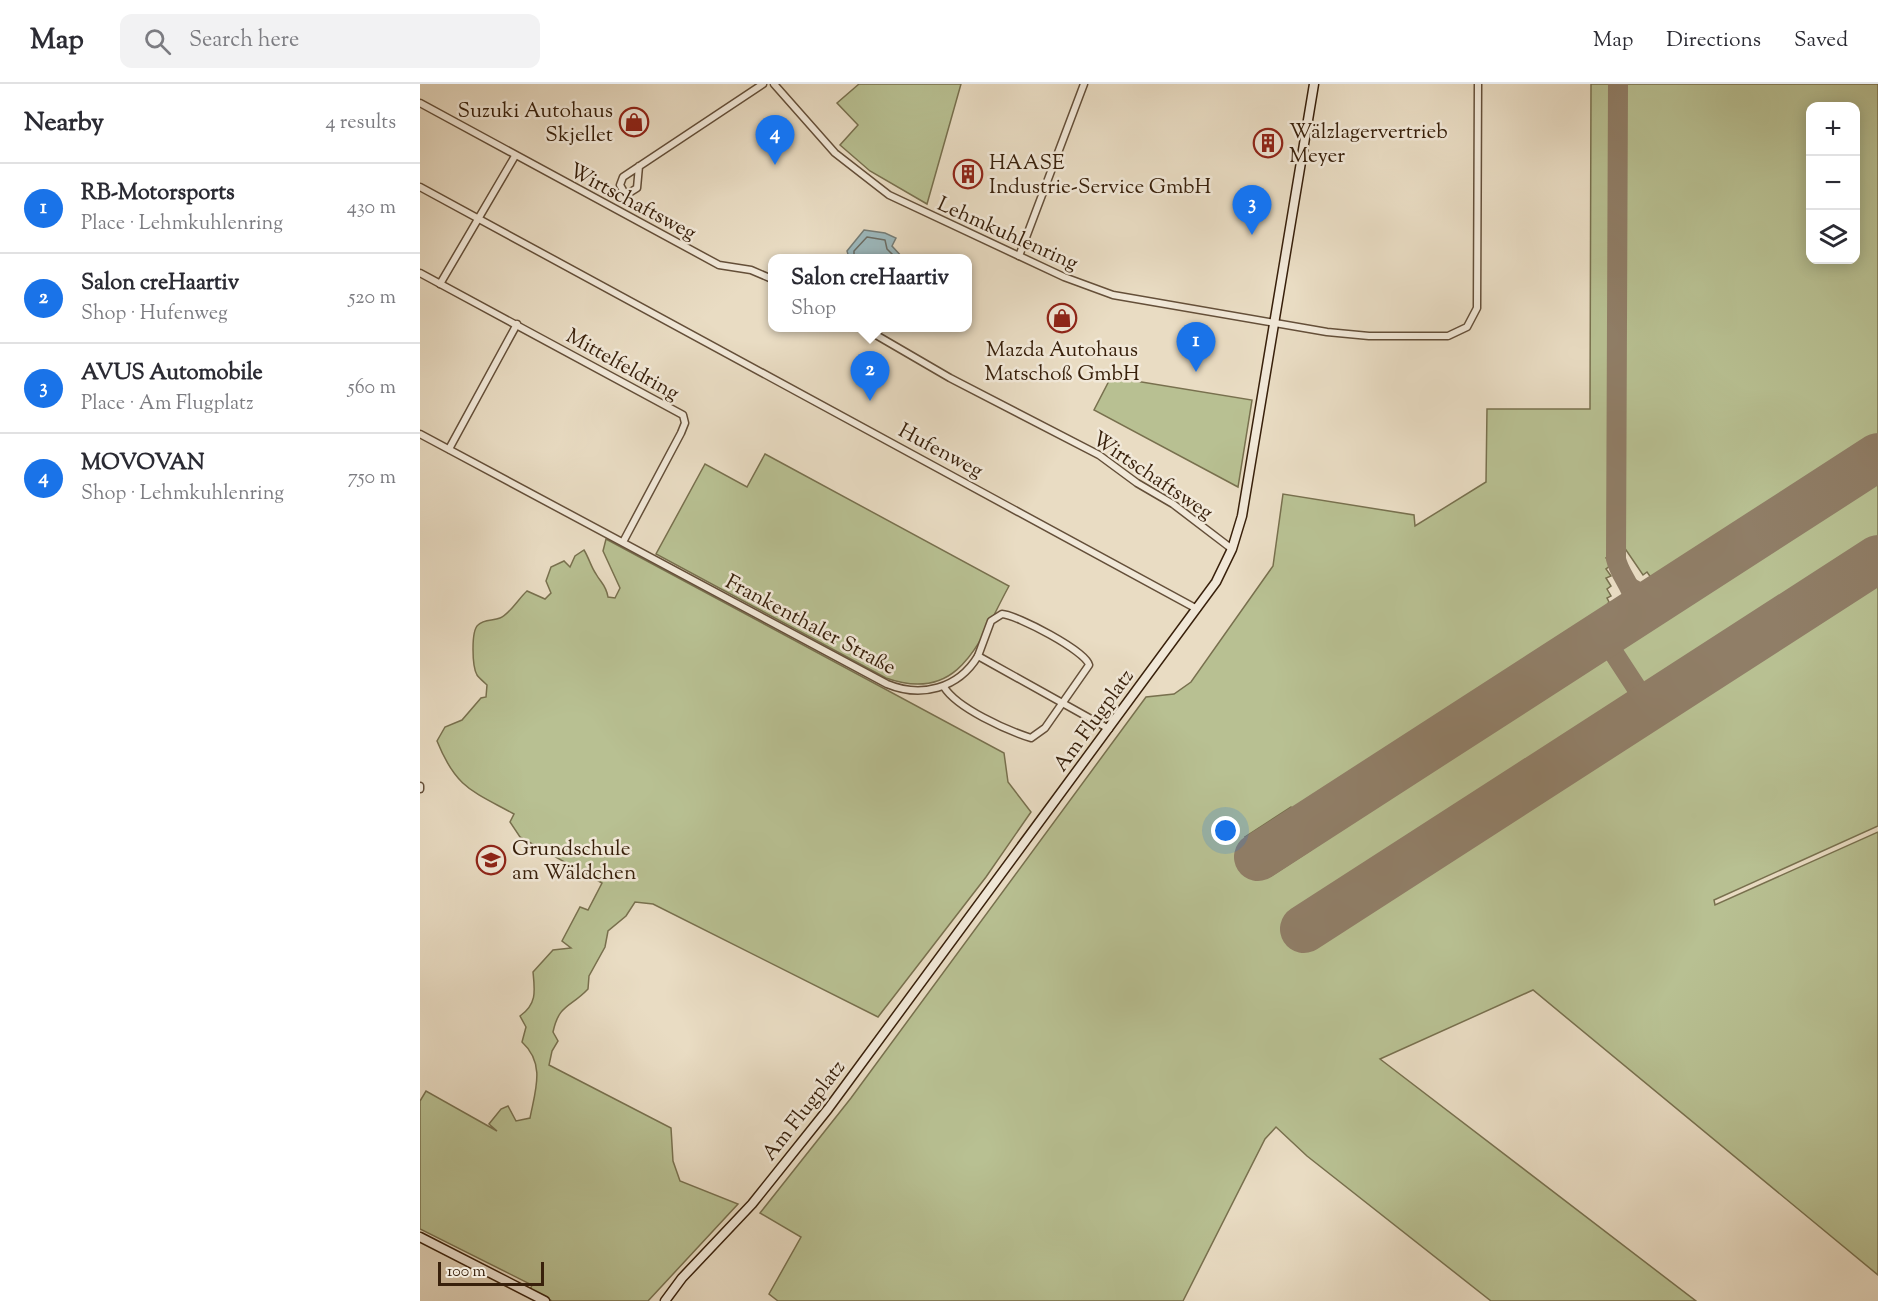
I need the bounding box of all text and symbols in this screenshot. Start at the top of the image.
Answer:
search box [120,14,540,68]
text: Map [30,21,84,61]
icon: search [141,25,174,58]
text: Search here [189,25,299,57]
text: Map [1593,26,1633,56]
text: Directions [1666,26,1761,56]
text: Saved [1794,26,1848,56]
place label: Suzuki Autohaus Skjellet [457,97,613,151]
map controls [1806,102,1860,264]
button: + [1806,102,1860,156]
text: Nearby [24,105,104,142]
shop icon: Suzuki Autohaus Skjellet [618,106,650,138]
text: 4 results [325,109,396,138]
pin: 4 [756,116,794,165]
place label: Wälzlagervertrieb Meyer [1289,118,1448,172]
building icon: Wälzlagervertrieb Meyer [1252,127,1284,159]
place label: HAASE Industrie-Service GmbH [989,149,1212,203]
button: − [1806,156,1860,210]
street label: Wirtschaftsweg [563,157,701,249]
building icon: HAASE Industrie-Service GmbH [952,158,984,190]
text: RB-Motorsports [81,178,235,210]
pin: 3 [1232,186,1272,235]
street label: Lehmkuhlenring [932,190,1082,279]
text: 1 [40,194,47,223]
text: 430 m [347,194,396,223]
text: Place · Lehmkuhlenring [81,210,283,239]
button: layers [1806,210,1860,264]
popup [768,254,972,332]
text: Salon creHaartiv [791,263,949,295]
text: Salon creHaartiv [81,268,239,300]
text: 2 [39,284,48,313]
text: 520 m [348,284,396,313]
text: Shop [791,295,836,324]
text: Shop · Hufenweg [81,300,228,329]
shop icon: Mazda Autohaus Matschoß GmbH [1046,302,1078,334]
street label: Mittelfeldring [560,322,684,409]
pin: 1 [1176,322,1216,372]
place label: Mazda Autohaus Matschoß GmbH [984,336,1140,390]
pin: 2 [850,352,890,401]
text: AVUS Automobile [81,358,263,390]
text: 3 [39,374,48,403]
text: 560 m [348,374,396,403]
text: Place · Am Flugplatz [81,390,254,419]
street label: Hufenweg [892,417,988,487]
street label: Wirtschaftsweg [1085,425,1218,528]
text: MOVOVAN [81,448,205,480]
text: 4 [38,464,49,493]
text: 750 m [348,464,396,493]
text: Shop · Lehmkuhlenring [81,480,284,509]
street label: Frankenthaler Straße [719,568,901,683]
street label: Am Flugplatz [1047,664,1142,779]
your location [1211,816,1240,845]
place label: Grundschule am Wäldchen [512,835,636,889]
school or university icon: Grundschule am Wäldchen [475,844,507,876]
street label: Am Flugplatz [756,1054,854,1168]
scale bar [438,1259,544,1286]
text: 100 m [447,1261,486,1284]

